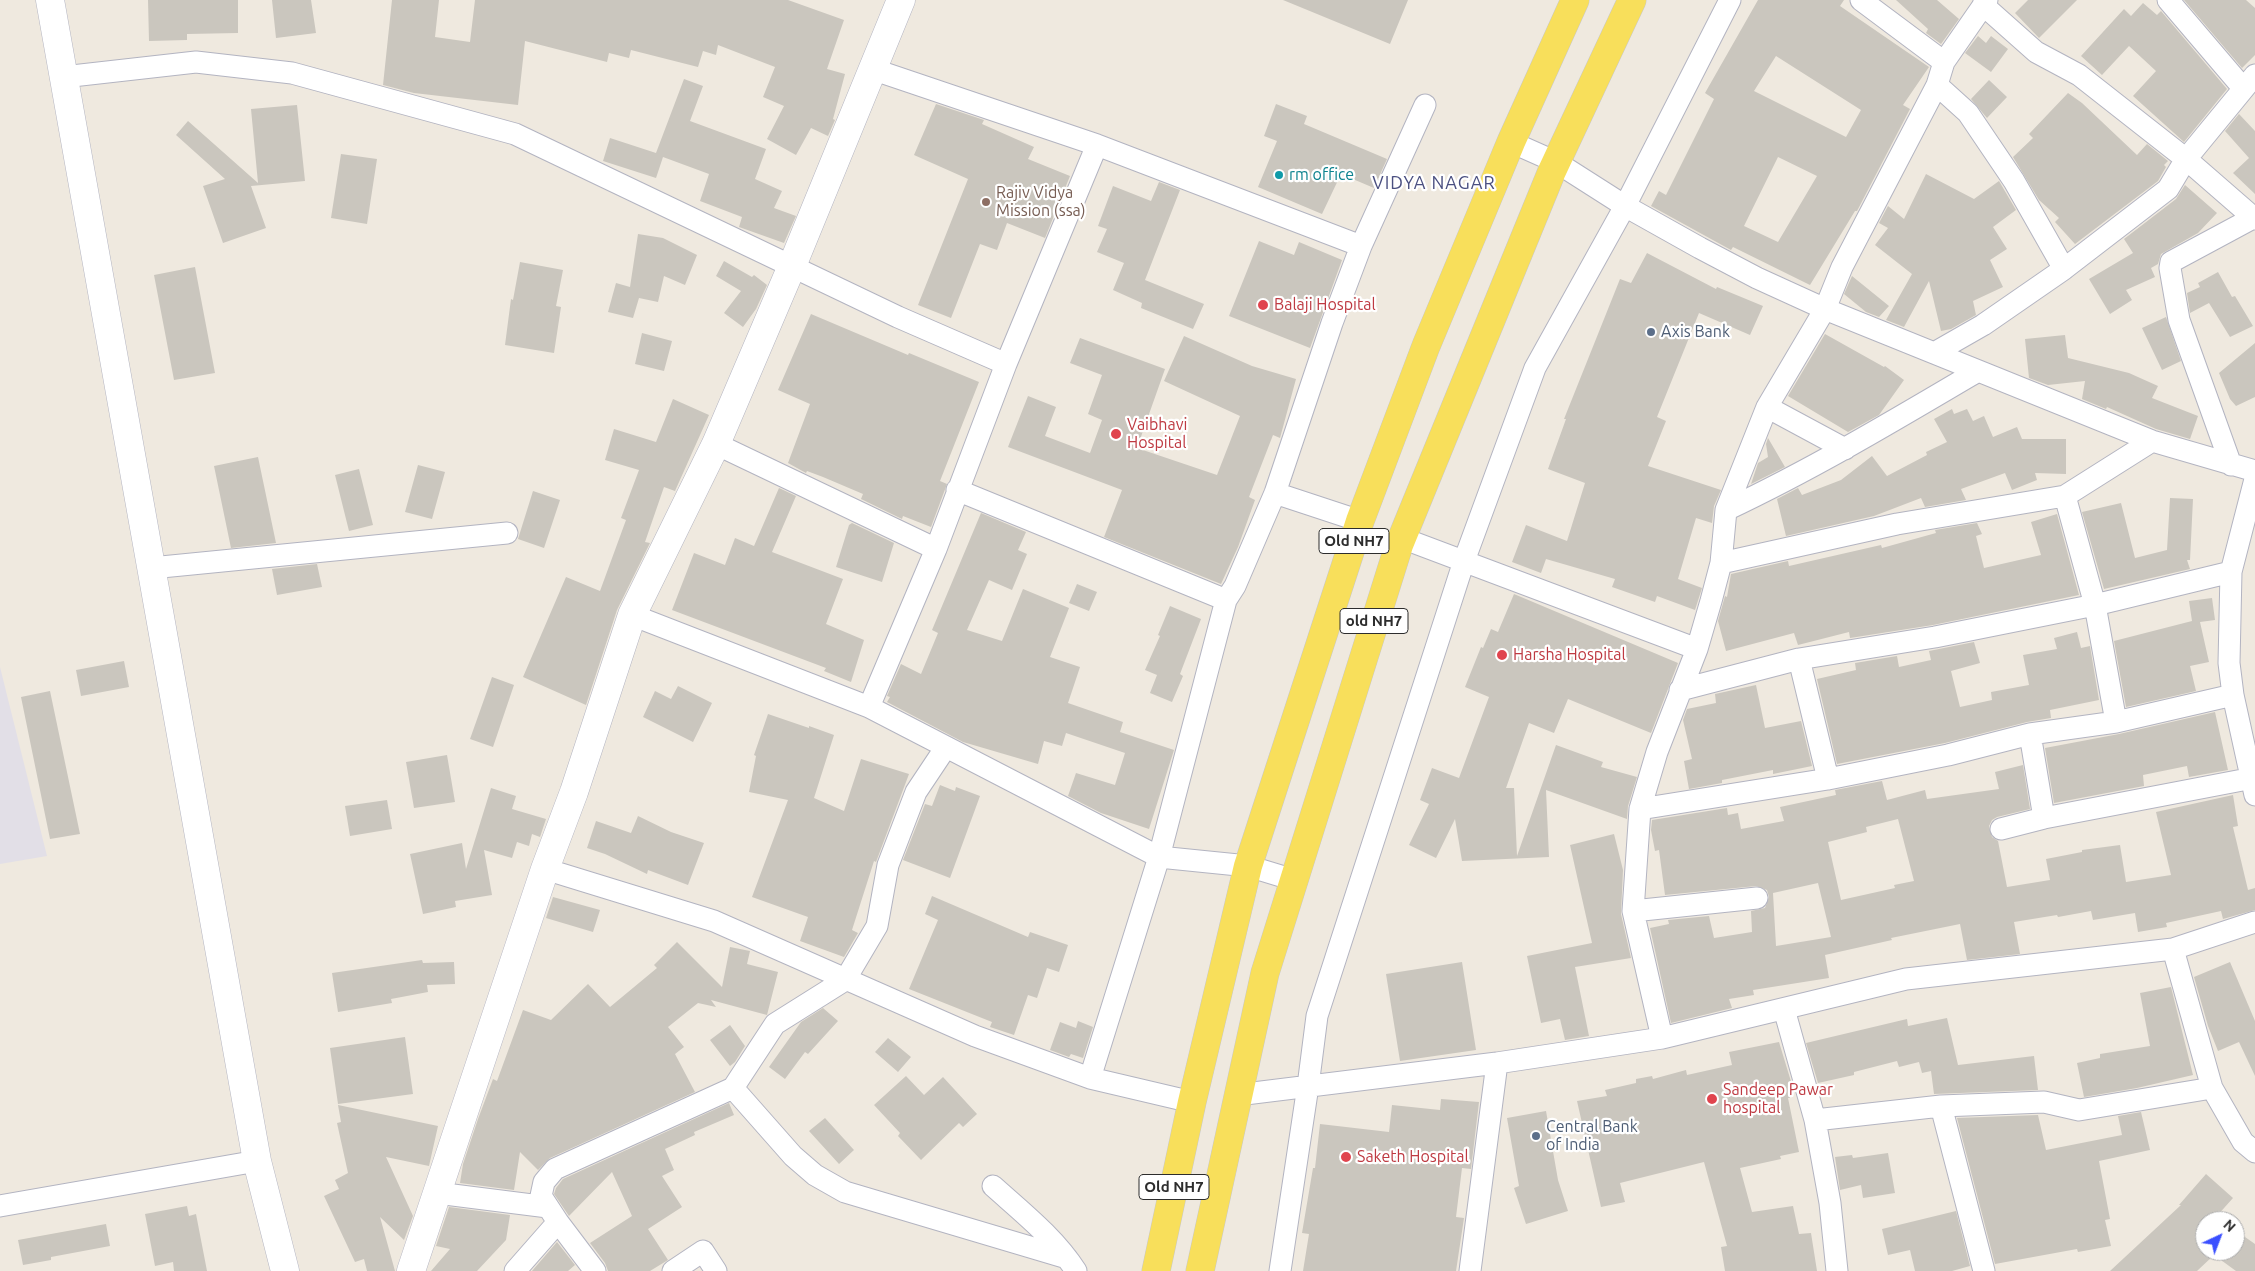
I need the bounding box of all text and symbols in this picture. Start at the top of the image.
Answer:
place label: rm office [1289,165,1354,185]
marker: rm office [1273,169,1285,181]
district label: VIDYA NAGAR [1371,172,1497,194]
place label: Rajiv Vidya Mission (ssa) [996,183,1086,221]
marker: Rajiv Vidya Mission (ssa) [980,196,992,208]
place label: Balaji Hospital [1274,295,1376,315]
marker: Balaji Hospital [1256,298,1270,312]
place label: Axis Bank [1661,322,1730,342]
marker: Axis Bank [1645,326,1657,338]
place label: Vaibhavi Hospital [1127,415,1187,453]
marker: Vaibhavi Hospital [1109,427,1123,441]
road number: Old NH7 [1319,528,1389,554]
road number: old NH7 [1340,608,1408,634]
place label: Harsha Hospital [1513,645,1626,665]
marker: Harsha Hospital [1495,648,1509,662]
place label: Sandeep Pawar hospital [1723,1080,1833,1118]
marker: Sandeep Pawar hospital [1705,1092,1719,1106]
place label: Central Bank of India [1546,1117,1638,1155]
marker: Central Bank of India [1530,1130,1542,1142]
place label: Saketh Hospital [1357,1147,1469,1167]
marker: Saketh Hospital [1339,1150,1353,1164]
road number: Old NH7 [1139,1174,1209,1200]
north arrow [2195,1211,2245,1261]
text: N [2220,1216,2239,1235]

